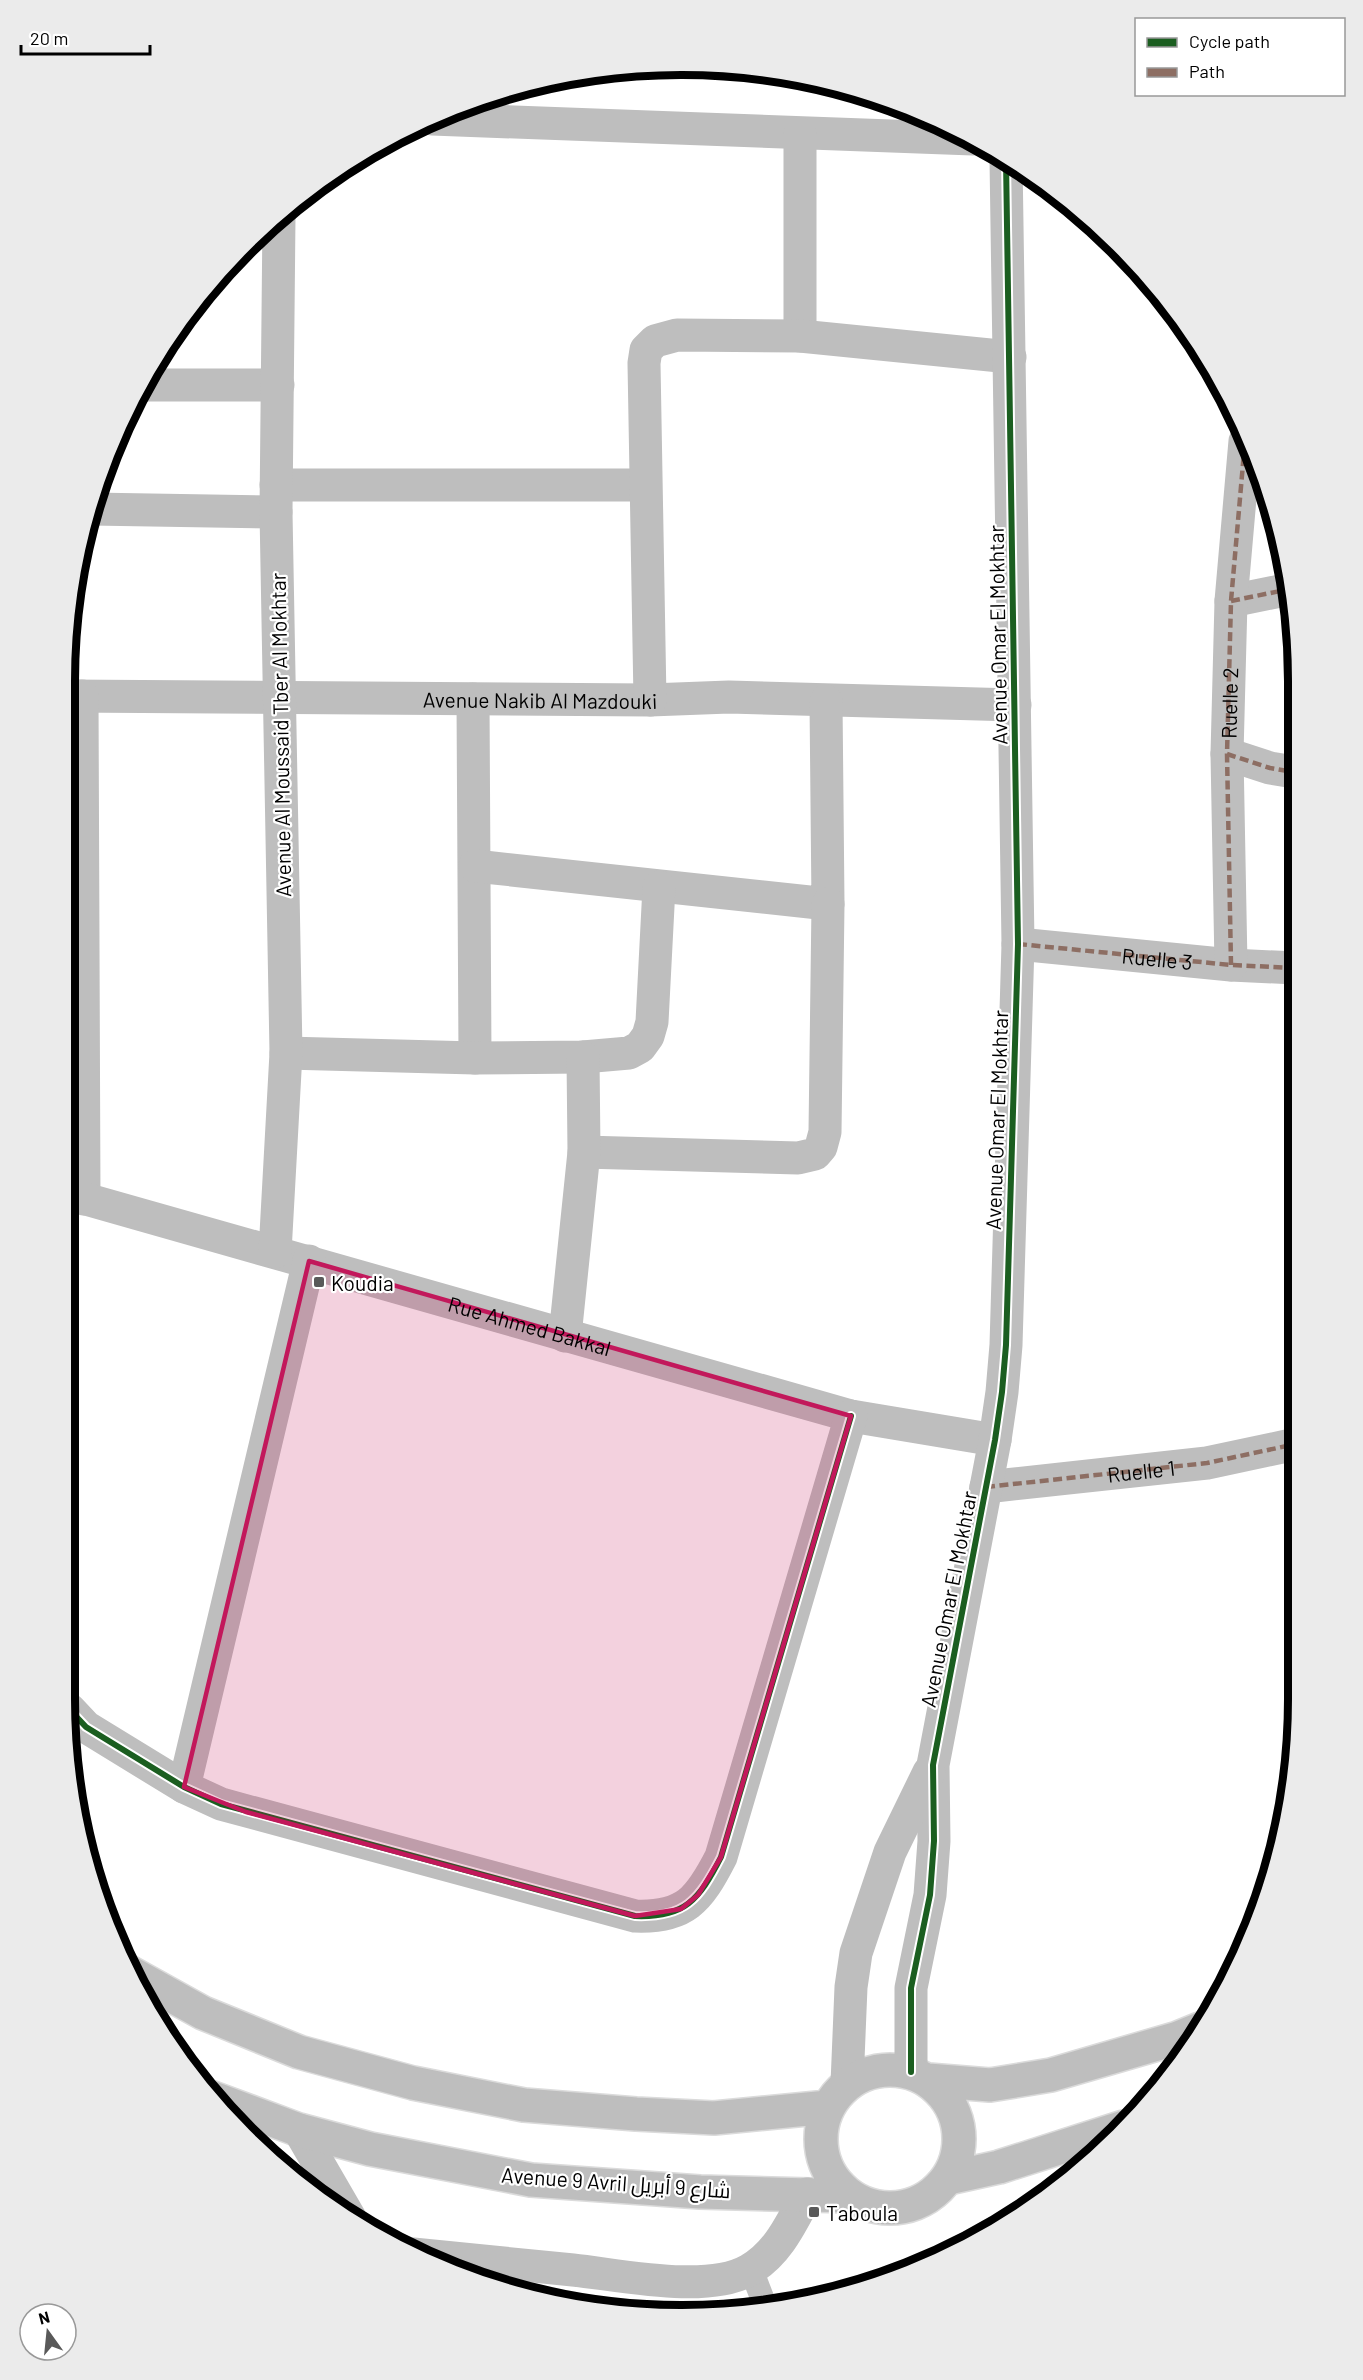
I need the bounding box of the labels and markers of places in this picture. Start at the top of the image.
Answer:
place label: Koudia [331,1270,394,1295]
marker: Koudia [312,1275,326,1289]
place label: Taboula [826,2200,898,2225]
marker: Taboula [807,2205,821,2219]

